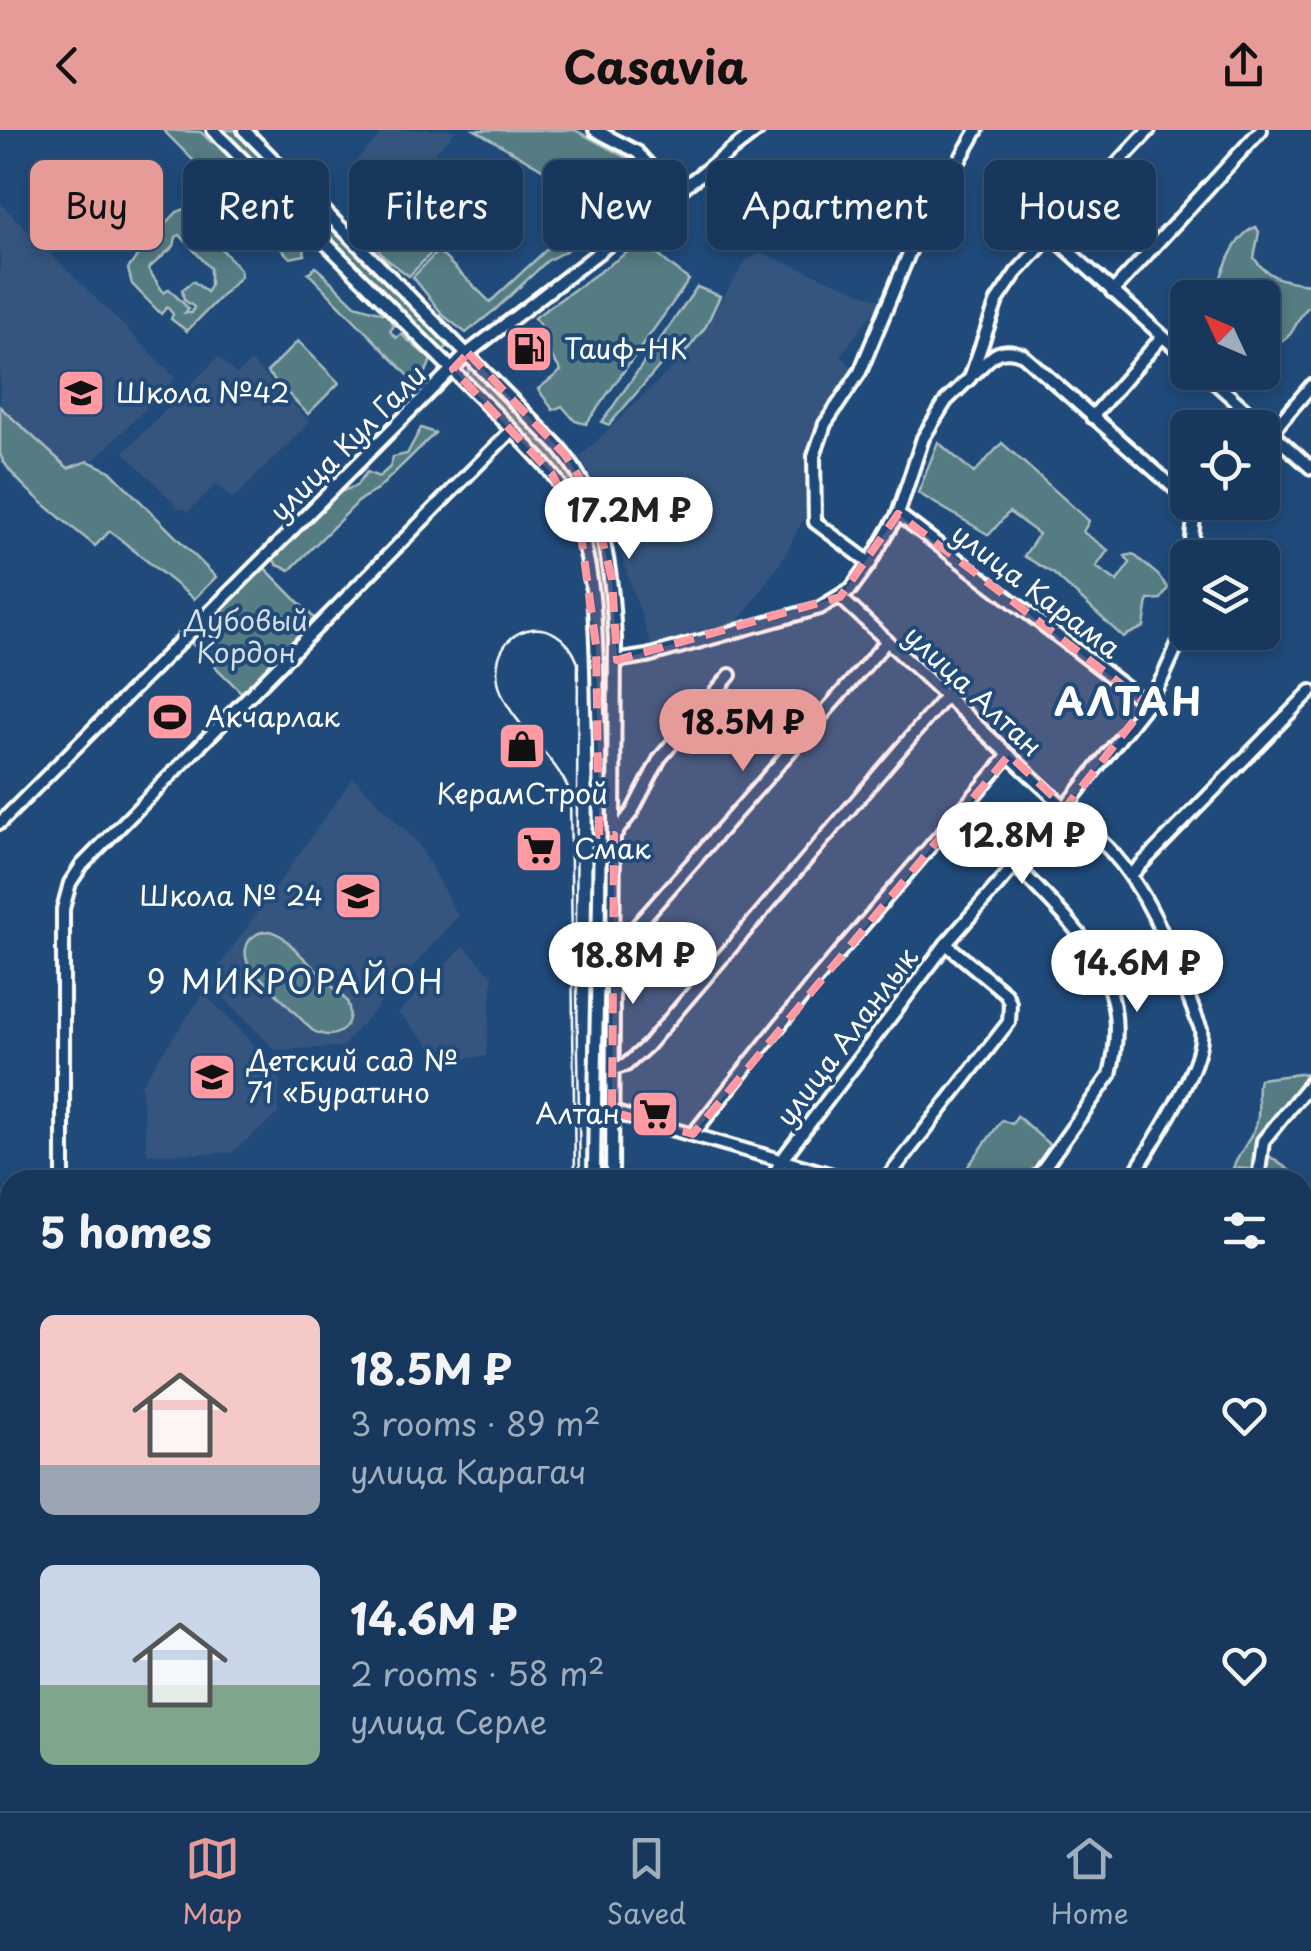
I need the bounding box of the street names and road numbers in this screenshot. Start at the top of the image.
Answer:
street label: улица Кул Гали [258,353,436,531]
street label: улица Карама [943,512,1131,668]
street label: улица Алтан [895,614,1053,766]
street label: улица Аланлык [764,937,928,1135]

